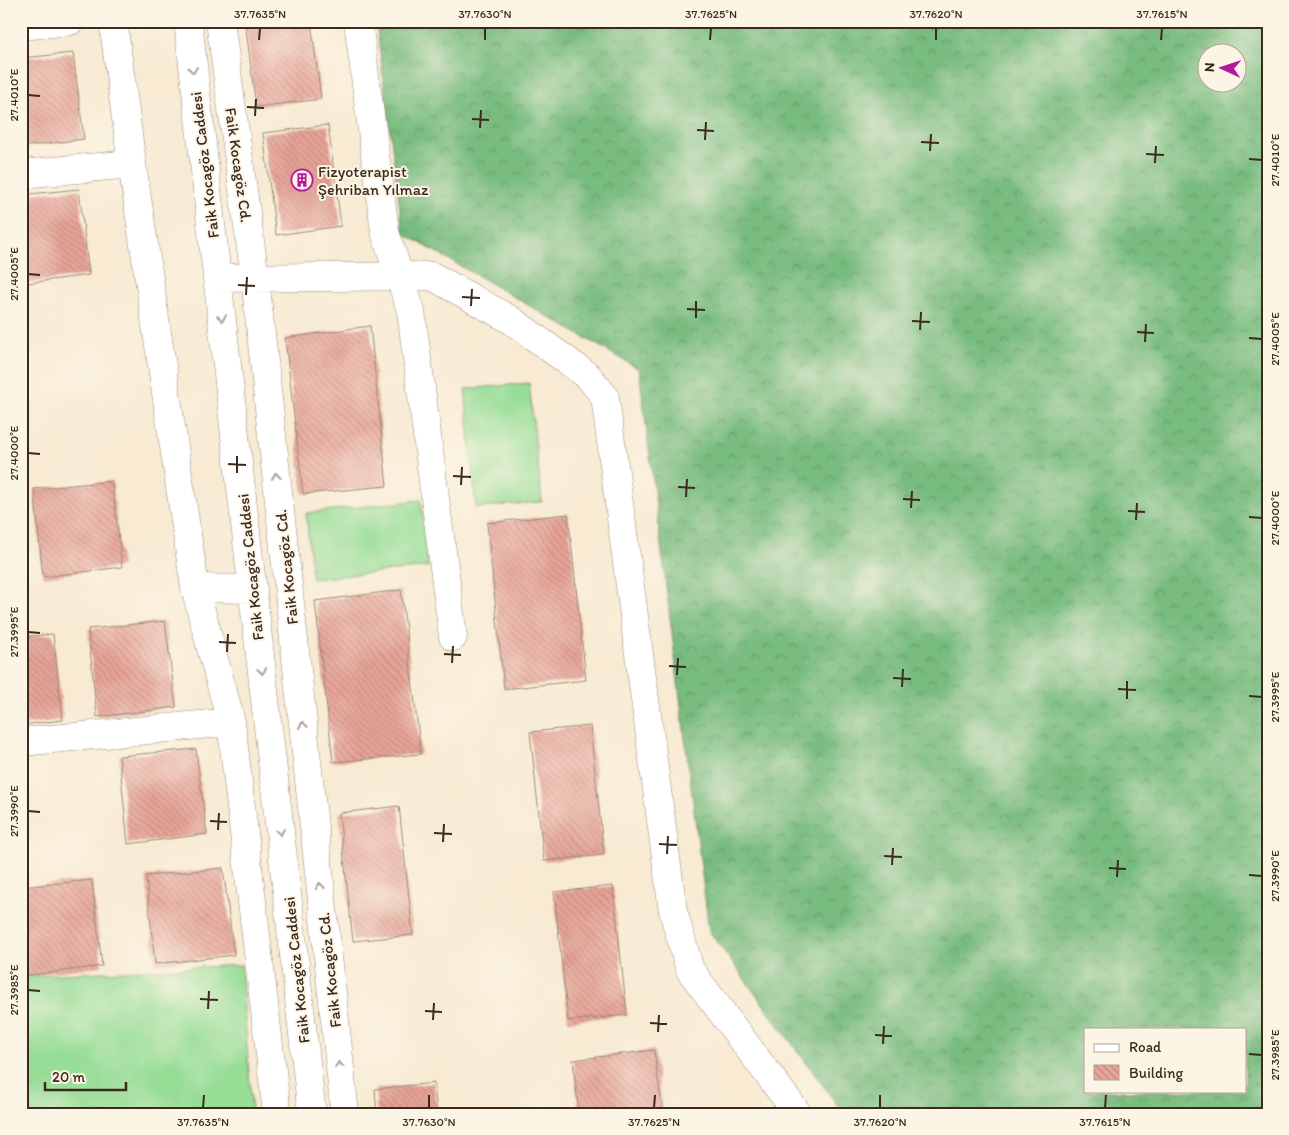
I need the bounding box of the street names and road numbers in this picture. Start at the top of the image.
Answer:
street label: Faik Kocagöz Caddesi [186,91,223,239]
street label: Faik Kocagöz Cd. [221,106,256,224]
street label: Faik Kocagöz Caddesi [233,493,268,641]
street label: Faik Kocagöz Cd. [271,508,302,626]
street label: Faik Kocagöz Caddesi [279,896,314,1044]
street label: Faik Kocagöz Cd. [314,911,345,1029]

